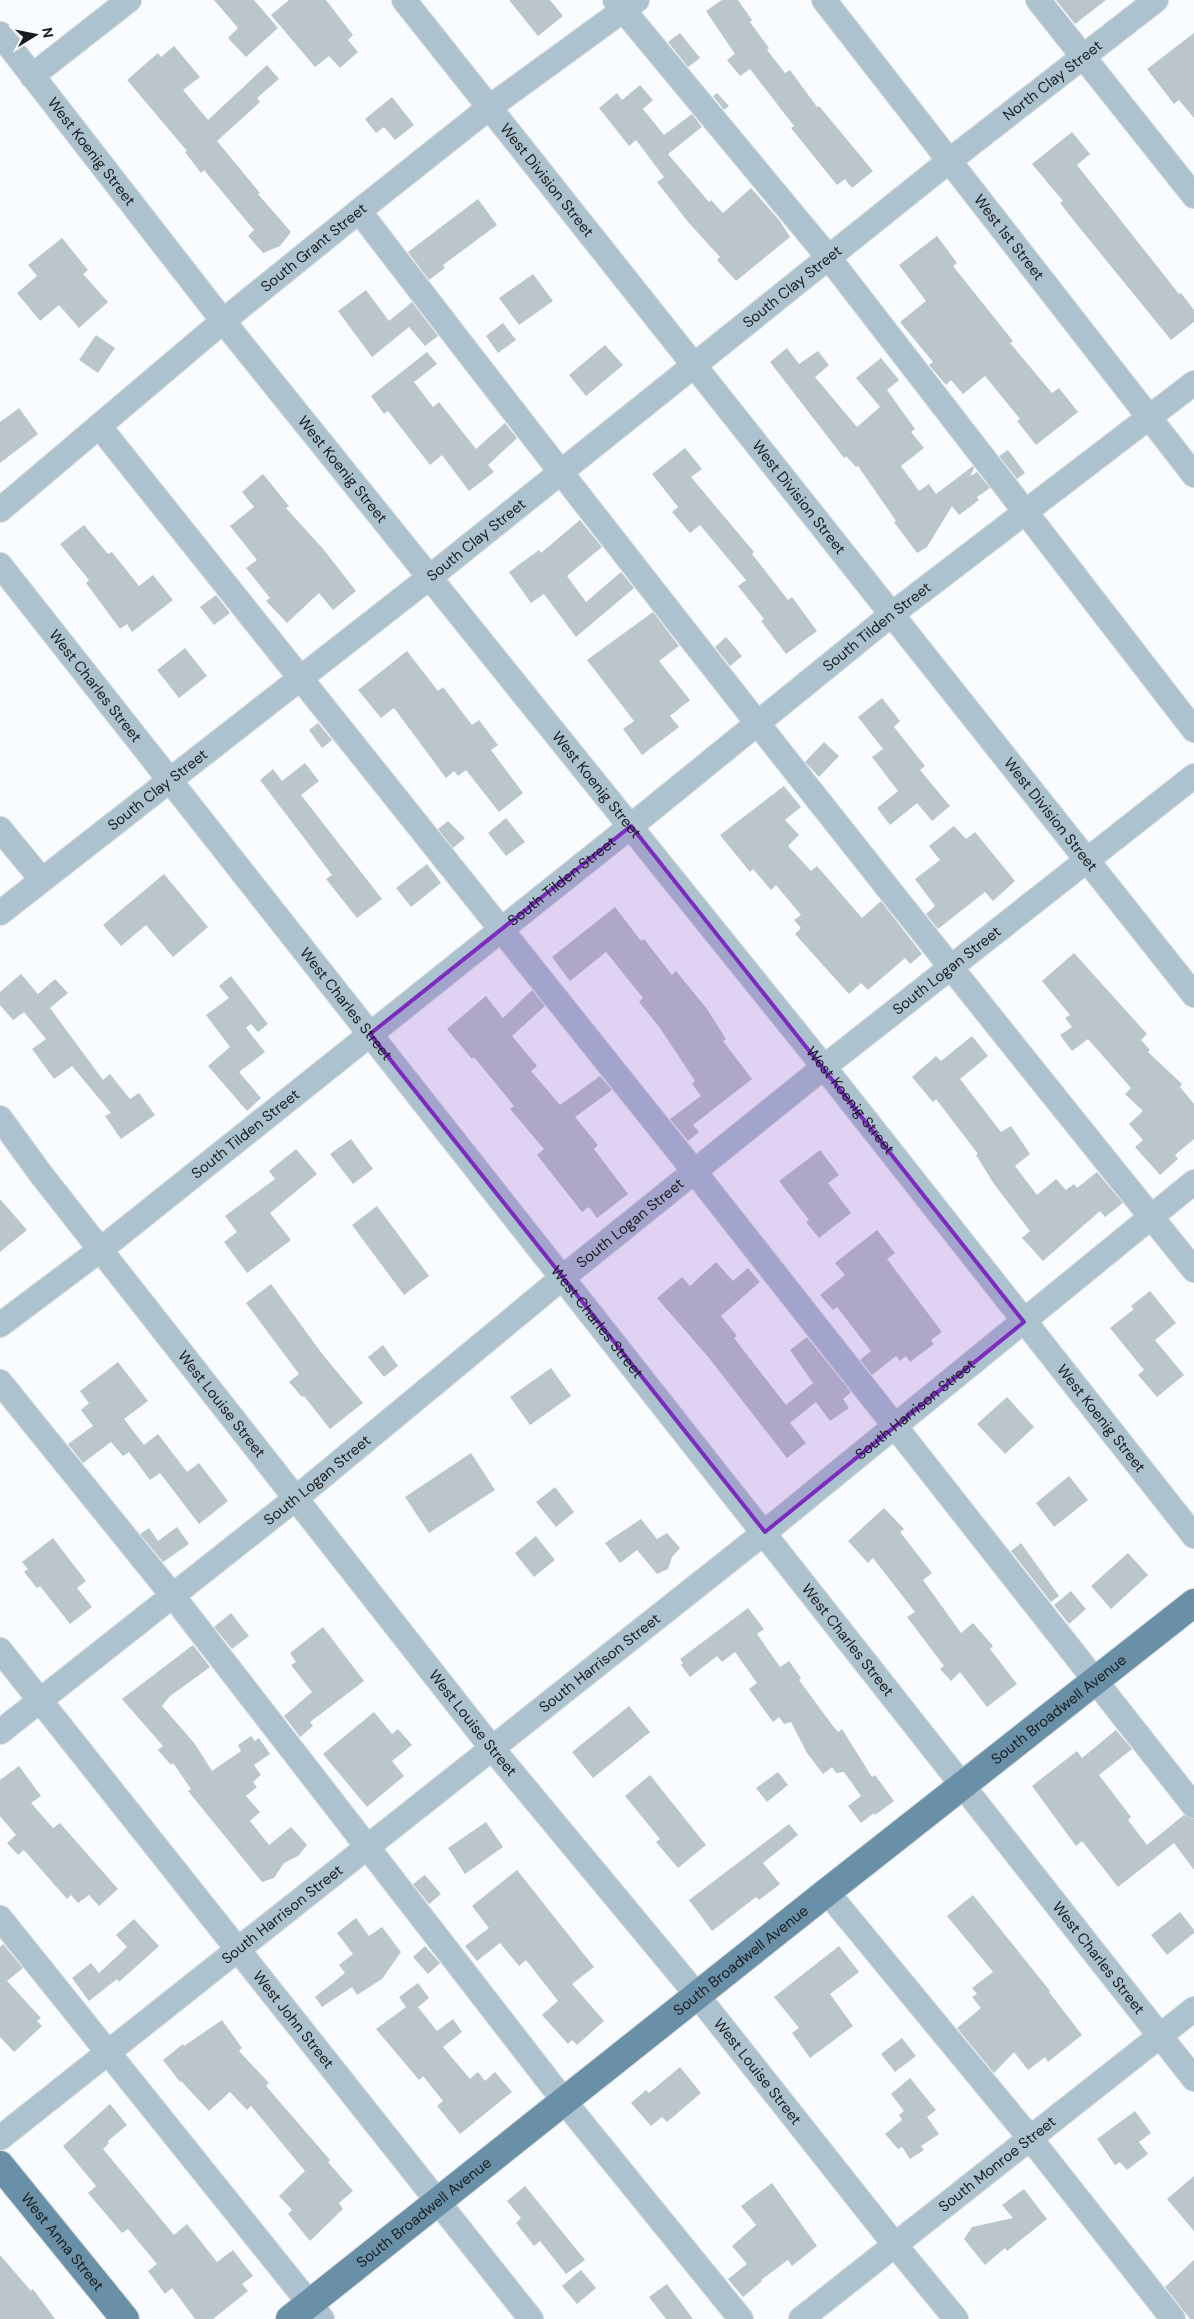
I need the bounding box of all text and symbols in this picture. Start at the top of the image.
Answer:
north arrow [10,10,60,60]
text: N [38,26,58,39]
street label: North Clay Street [999,36,1106,125]
street label: West Koenig Street [43,93,140,210]
street label: West Division Street [496,119,598,241]
street label: West 1st Street [969,190,1049,285]
street label: South Grant Street [257,199,371,297]
street label: South Clay Street [739,241,846,332]
street label: West Koenig Street [293,412,392,527]
street label: West Division Street [747,436,850,558]
street label: South Clay Street [423,494,530,586]
street label: South Tilden Street [819,578,935,676]
street label: West Charles Street [45,625,146,747]
street label: West Koenig Street [547,727,646,843]
street label: South Clay Street [103,744,212,835]
street label: West Division Street [999,753,1102,876]
street label: South Tilden Street [504,832,620,931]
street label: South Logan Street [888,922,1005,1019]
street label: West Charles Street [295,943,397,1065]
street label: West Koenig Street [801,1042,899,1159]
street label: South Tilden Street [187,1084,304,1183]
street label: South Logan Street [572,1174,688,1273]
street label: West Charles Street [546,1261,648,1383]
street label: West Louise Street [173,1347,270,1462]
street label: South Harrison Street [851,1354,980,1464]
street label: West Koenig Street [1052,1360,1150,1477]
street label: South Logan Street [260,1430,375,1530]
street label: West Charles Street [797,1579,899,1701]
street label: South Harrison Street [535,1609,665,1717]
street label: South Broadwell Avenue [987,1650,1130,1769]
street label: West Louise Street [424,1666,521,1781]
street label: South Harrison Street [217,1860,347,1969]
street label: West Charles Street [1048,1897,1149,2019]
street label: South Broadwell Avenue [669,1901,812,2020]
street label: West John Street [248,1967,339,2073]
street label: West Louise Street [709,2014,806,2129]
street label: South Monroe Street [935,2112,1060,2217]
street label: South Broadwell Avenue [352,2153,495,2272]
street label: West Anna Street [16,2188,108,2295]

